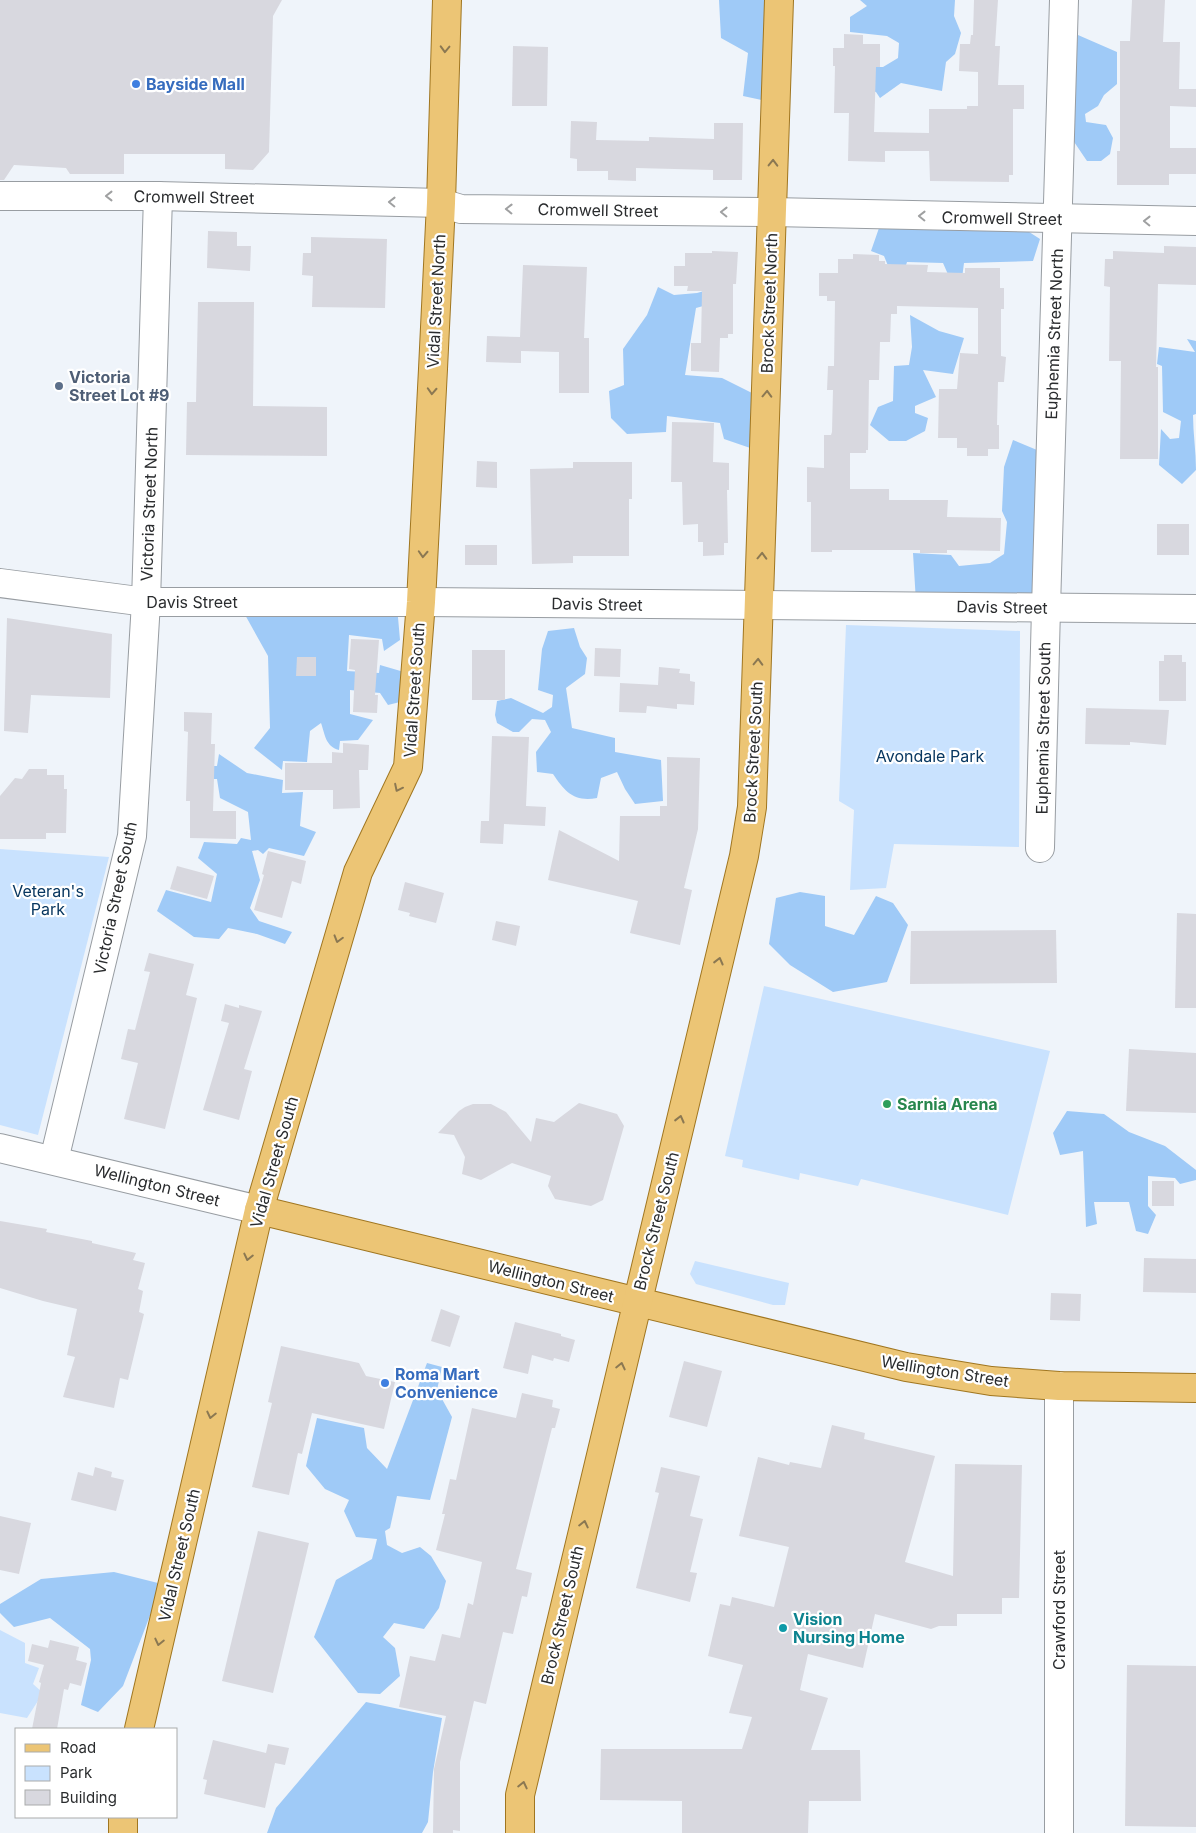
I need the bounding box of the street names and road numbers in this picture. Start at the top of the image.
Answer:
street label: Cromwell Street [134,186,254,208]
street label: Cromwell Street [538,199,658,221]
street label: Cromwell Street [942,207,1062,229]
street label: Brock Street North [757,232,781,374]
street label: Vidal Street North [422,233,450,369]
street label: Euphemia Street North [1041,248,1067,420]
street label: Victoria Street North [136,426,162,582]
street label: Davis Street [146,592,238,612]
street label: Davis Street [551,593,643,615]
street label: Davis Street [956,596,1048,618]
street label: Vidal Street South [399,622,429,758]
street label: Euphemia Street South [1031,641,1055,815]
street label: Brock Street South [739,681,767,823]
street label: Victoria Street South [89,820,141,976]
street label: Vidal Street South [246,1094,302,1230]
street label: Brock Street South [629,1150,683,1292]
street label: Wellington Street [92,1160,222,1210]
street label: Wellington Street [486,1256,616,1306]
street label: Wellington Street [880,1351,1010,1391]
street label: Vidal Street South [154,1487,204,1623]
street label: Brock Street South [536,1544,588,1686]
street label: Crawford Street [1049,1550,1069,1670]

